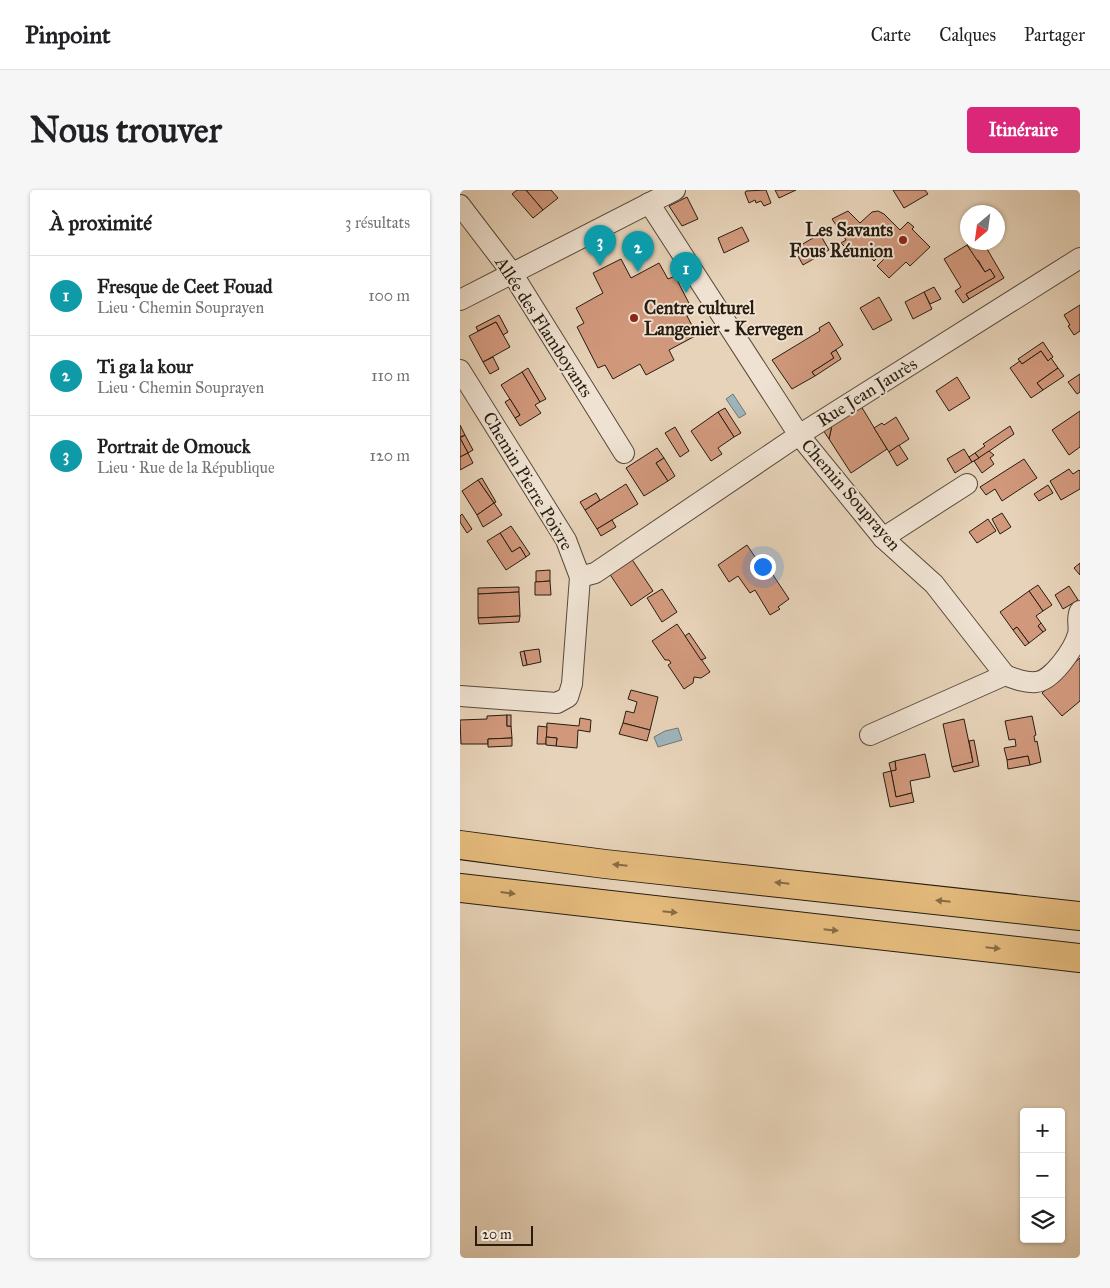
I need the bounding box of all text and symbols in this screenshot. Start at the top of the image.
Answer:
text: Pinpoint [25,20,111,50]
text: Carte [871,24,911,46]
text: Calques [939,24,996,46]
text: Partager [1024,24,1085,46]
button: Itinéraire [967,107,1080,153]
text: Nous trouver [30,109,222,152]
north arrow [960,205,1005,250]
text: À proximité [50,210,152,236]
text: 3 résultats [345,213,410,232]
place label: Les Savants Fous Réunion [789,219,893,262]
pin: 3 [584,225,616,266]
pin: 2 [622,231,654,272]
marker: Les Savants Fous Réunion [897,234,909,246]
street label: Allée des Flamboyants [490,252,598,401]
pin: 1 [670,252,702,293]
text: Fresque de Ceet Fouad [97,275,273,298]
text: 1 [63,286,69,305]
text: 100 m [368,286,410,305]
place label: Centre culturel Langenier - Kervegen [644,297,803,341]
text: Lieu · Chemin Souprayen [97,298,264,317]
marker: Centre culturel Langenier - Kervegen [628,312,640,324]
street label: Rue Jean Jaurès [813,353,922,432]
text: Ti ga la kour [97,355,193,378]
text: 2 [62,366,70,385]
text: 110 m [371,366,410,385]
text: Lieu · Chemin Souprayen [97,378,264,397]
street label: Chemin Pierre Poivre [478,408,578,554]
text: Portrait de Omouck [97,435,251,458]
street label: Chemin Souprayen [796,435,906,556]
text: 3 [63,446,69,465]
text: 120 m [370,446,410,465]
text: Lieu · Rue de la République [97,458,275,477]
your location [750,554,776,580]
one-way arrow [612,861,628,869]
one-way arrow [774,879,790,887]
one-way arrow [501,889,517,897]
one-way arrow [935,897,951,905]
one-way arrow [662,908,678,916]
one-way arrow [824,926,840,934]
one-way arrow [985,944,1001,952]
map controls [1020,1108,1065,1243]
button: + [1020,1108,1065,1153]
button: − [1020,1153,1065,1198]
button: layers [1020,1198,1065,1243]
scale bar [475,1223,532,1246]
text: 20 m [482,1226,512,1243]

